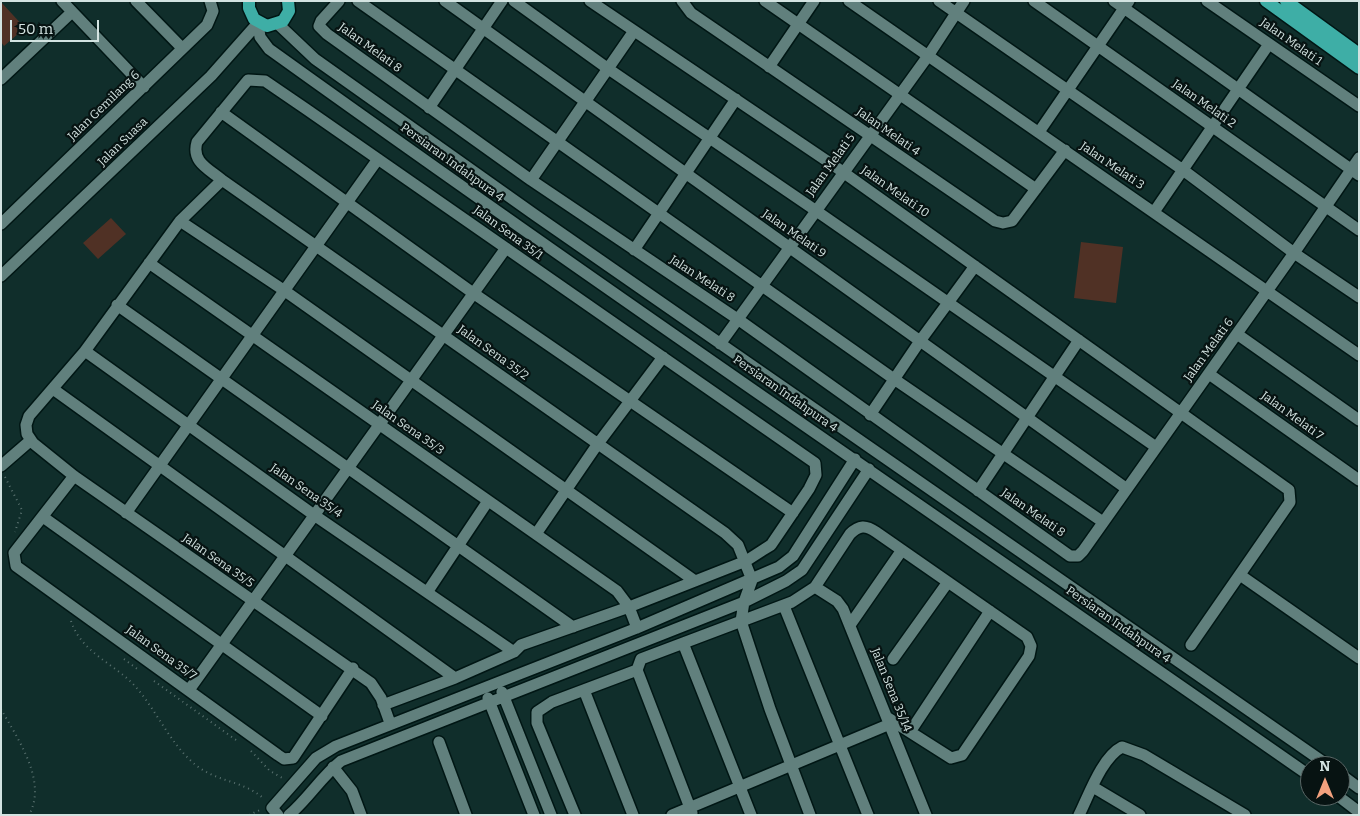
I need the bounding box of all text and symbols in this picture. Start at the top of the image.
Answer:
scale bar [12,10,101,42]
street label: Jalan Melati 1 [1257,15,1325,69]
text: 50 m [18,20,53,38]
street label: Jalan Melati 8 [336,20,404,76]
street label: Jalan Gemilang 6 [65,68,143,144]
street label: Jalan Melati 2 [1170,77,1238,131]
street label: Jalan Melati 4 [853,105,923,159]
street label: Jalan Suasa [95,115,151,169]
street label: Persiaran Indahpura 4 [398,121,506,205]
street label: Jalan Melati 5 [803,131,859,199]
street label: Jalan Melati 3 [1077,139,1147,193]
street label: Jalan Melati 10 [858,163,932,221]
street label: Jalan Sena 35/1 [471,203,545,263]
street label: Jalan Melati 9 [759,207,829,261]
street label: Jalan Melati 8 [667,253,737,305]
street label: Jalan Melati 6 [1181,316,1237,384]
street label: Jalan Sena 35/2 [455,323,531,383]
street label: Persiaran Indahpura 4 [730,352,840,436]
street label: Jalan Melati 7 [1258,389,1326,443]
street label: Jalan Sena 35/3 [369,398,447,458]
street label: Jalan Sena 35/4 [267,461,345,521]
street label: Jalan Melati 8 [998,486,1068,540]
street label: Jalan Sena 35/5 [180,531,256,591]
street label: Persiaran Indahpura 4 [1063,583,1173,667]
street label: Jalan Sena 35/7 [123,623,199,683]
street label: Jalan Sena 35/14 [868,646,914,734]
north arrow [1300,756,1350,806]
text: N [1320,758,1330,775]

